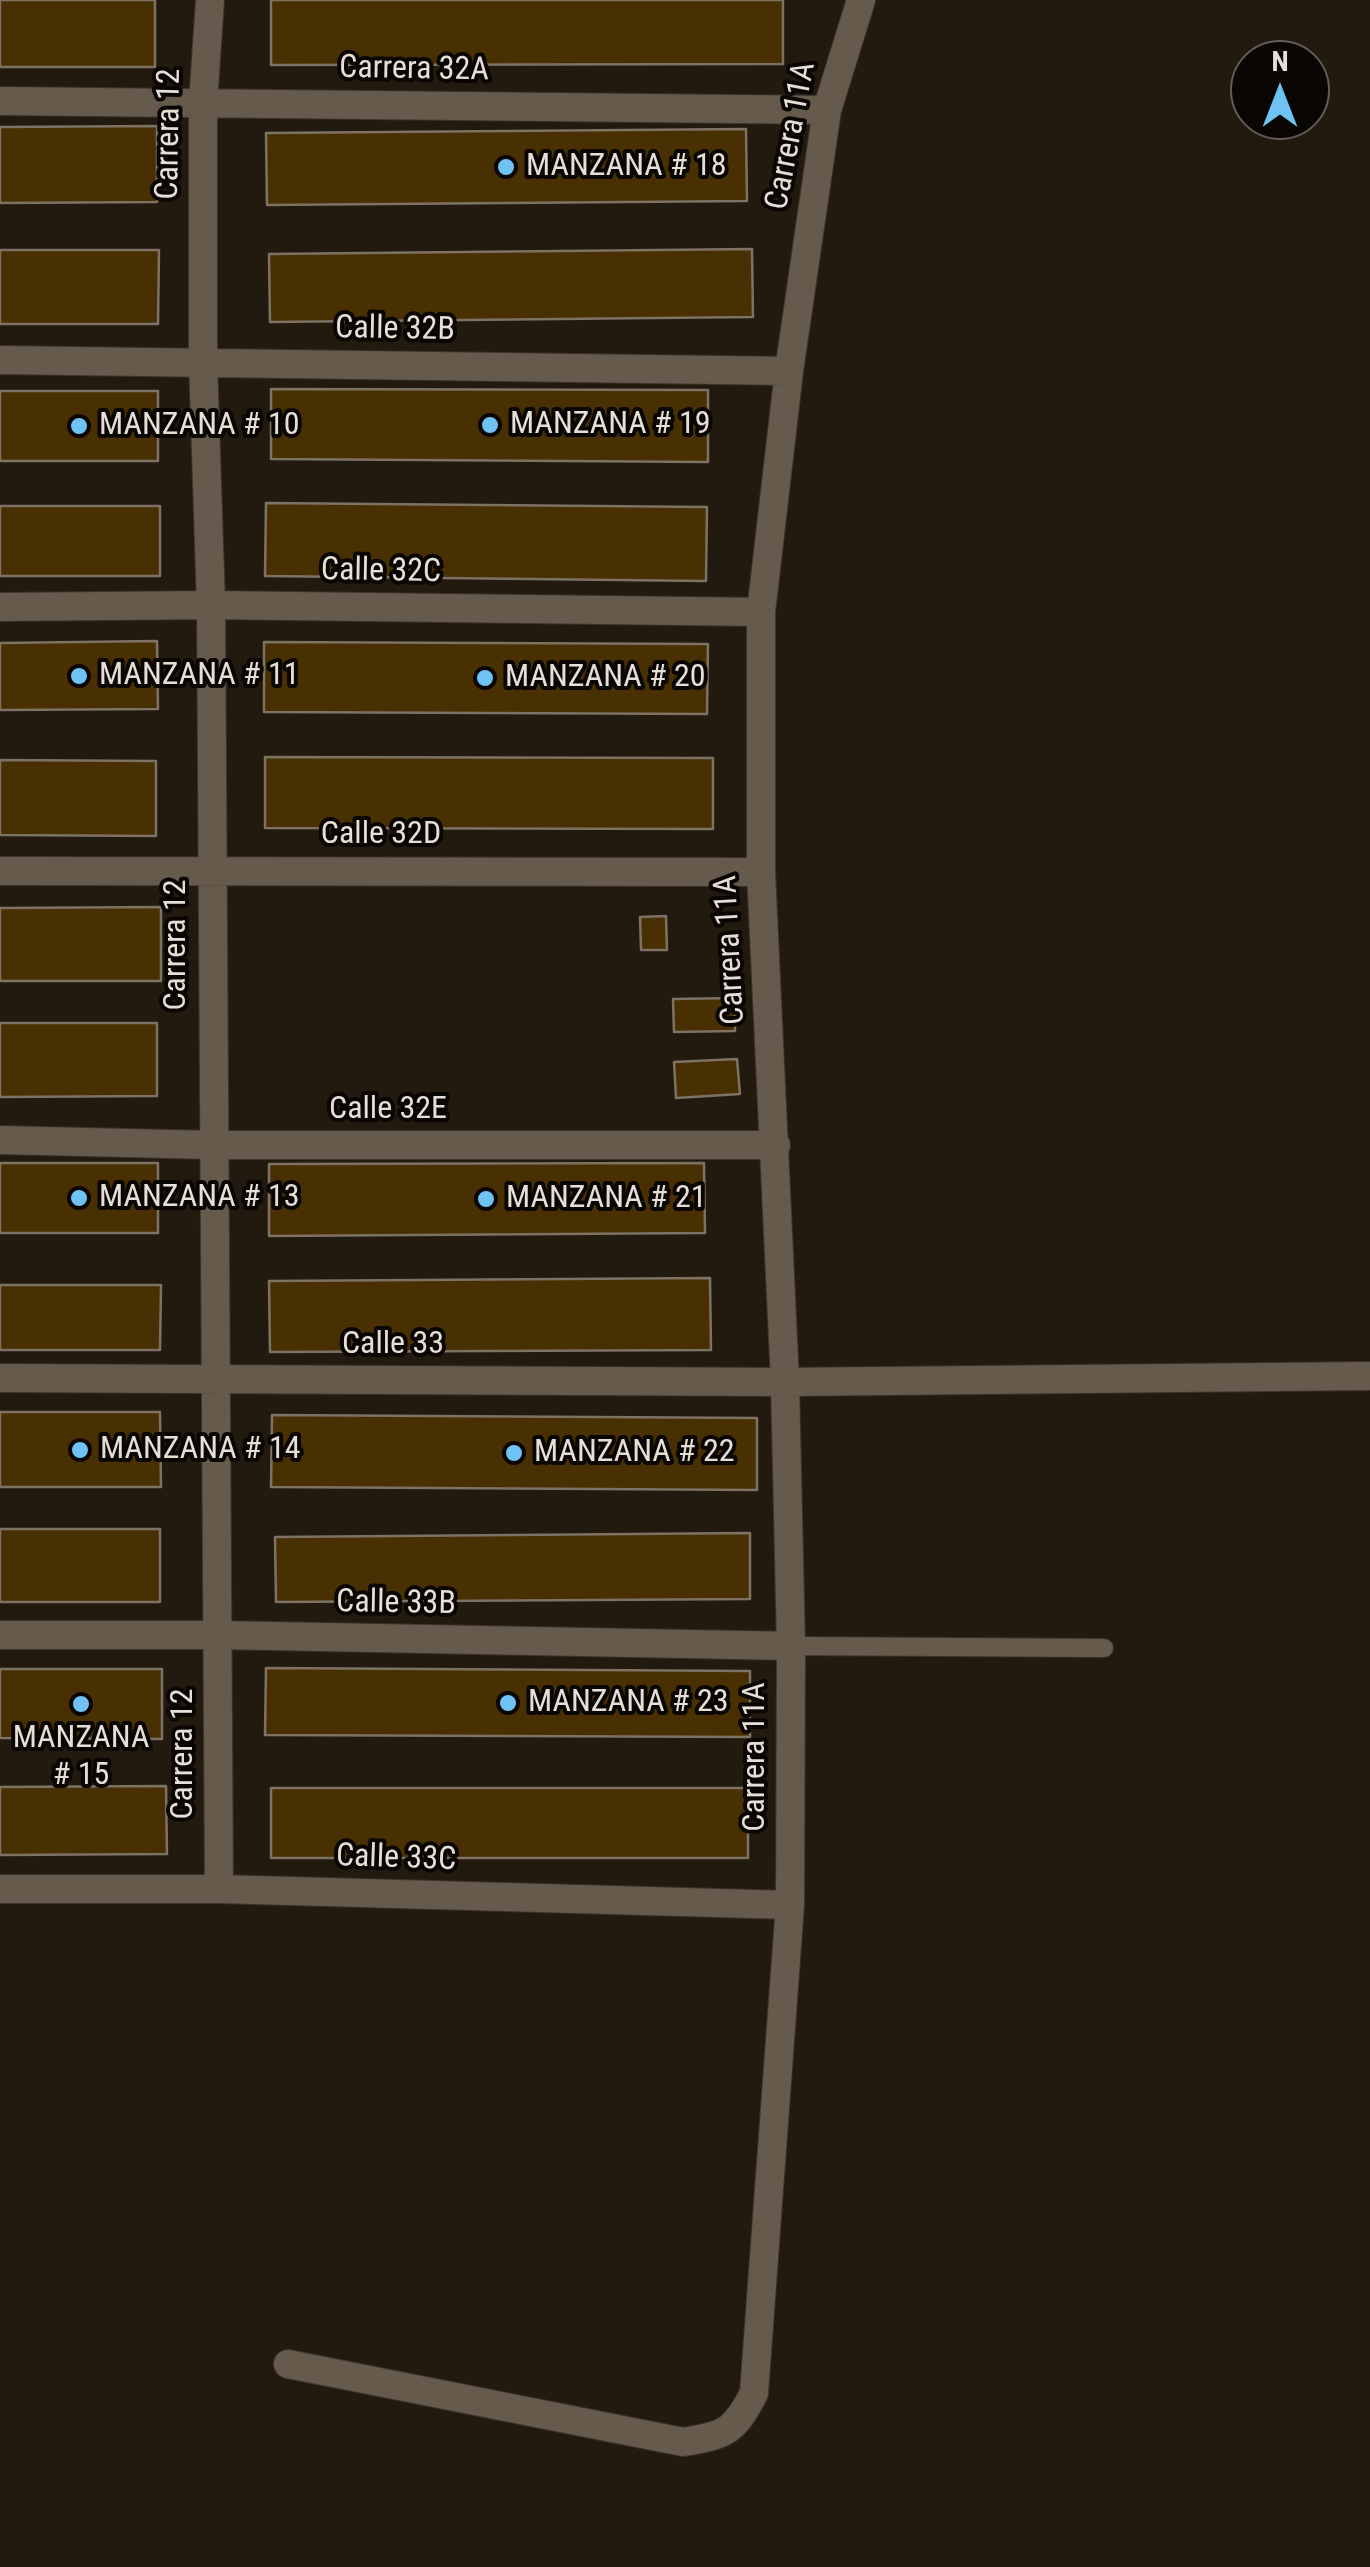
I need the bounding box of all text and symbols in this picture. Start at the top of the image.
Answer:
north arrow [1230,40,1330,140]
text: N [1271,45,1289,78]
street label: Carrera 32A [339,49,489,91]
street label: Carrera 11A [759,59,825,213]
street label: Carrera 12 [150,68,190,200]
place label: MANZANA # 18 [526,148,726,186]
marker: MANZANA # 18 [495,156,517,178]
street label: Calle 32B [335,310,455,350]
place label: MANZANA # 19 [510,406,710,444]
place label: MANZANA # 10 [99,407,300,445]
marker: MANZANA # 19 [479,414,501,436]
marker: MANZANA # 10 [68,415,90,437]
street label: Calle 32C [321,552,441,592]
place label: MANZANA # 11 [99,657,300,695]
place label: MANZANA # 20 [505,659,706,697]
marker: MANZANA # 11 [68,665,90,687]
marker: MANZANA # 20 [474,667,496,689]
street label: Calle 32D [321,816,441,854]
street label: Carrera 11A [708,874,754,1026]
street label: Carrera 12 [158,879,196,1011]
street label: Calle 32E [329,1091,447,1129]
place label: MANZANA # 13 [99,1179,300,1217]
place label: MANZANA # 21 [506,1180,706,1218]
marker: MANZANA # 13 [68,1187,90,1209]
marker: MANZANA # 21 [475,1188,497,1210]
street label: Calle 33 [342,1326,444,1364]
place label: MANZANA # 14 [100,1431,300,1469]
place label: MANZANA # 22 [534,1434,734,1472]
marker: MANZANA # 14 [69,1439,91,1461]
marker: MANZANA # 22 [503,1442,525,1464]
street label: Calle 33B [336,1584,456,1624]
street label: Carrera 11A [737,1682,775,1832]
place label: MANZANA # 23 [528,1684,728,1722]
street label: Carrera 12 [165,1688,203,1820]
marker: MANZANA # 23 [497,1692,519,1714]
marker: MANZANA # 15 [70,1693,92,1715]
place label: MANZANA # 15 [13,1720,149,1795]
street label: Calle 33C [335,1838,457,1880]

